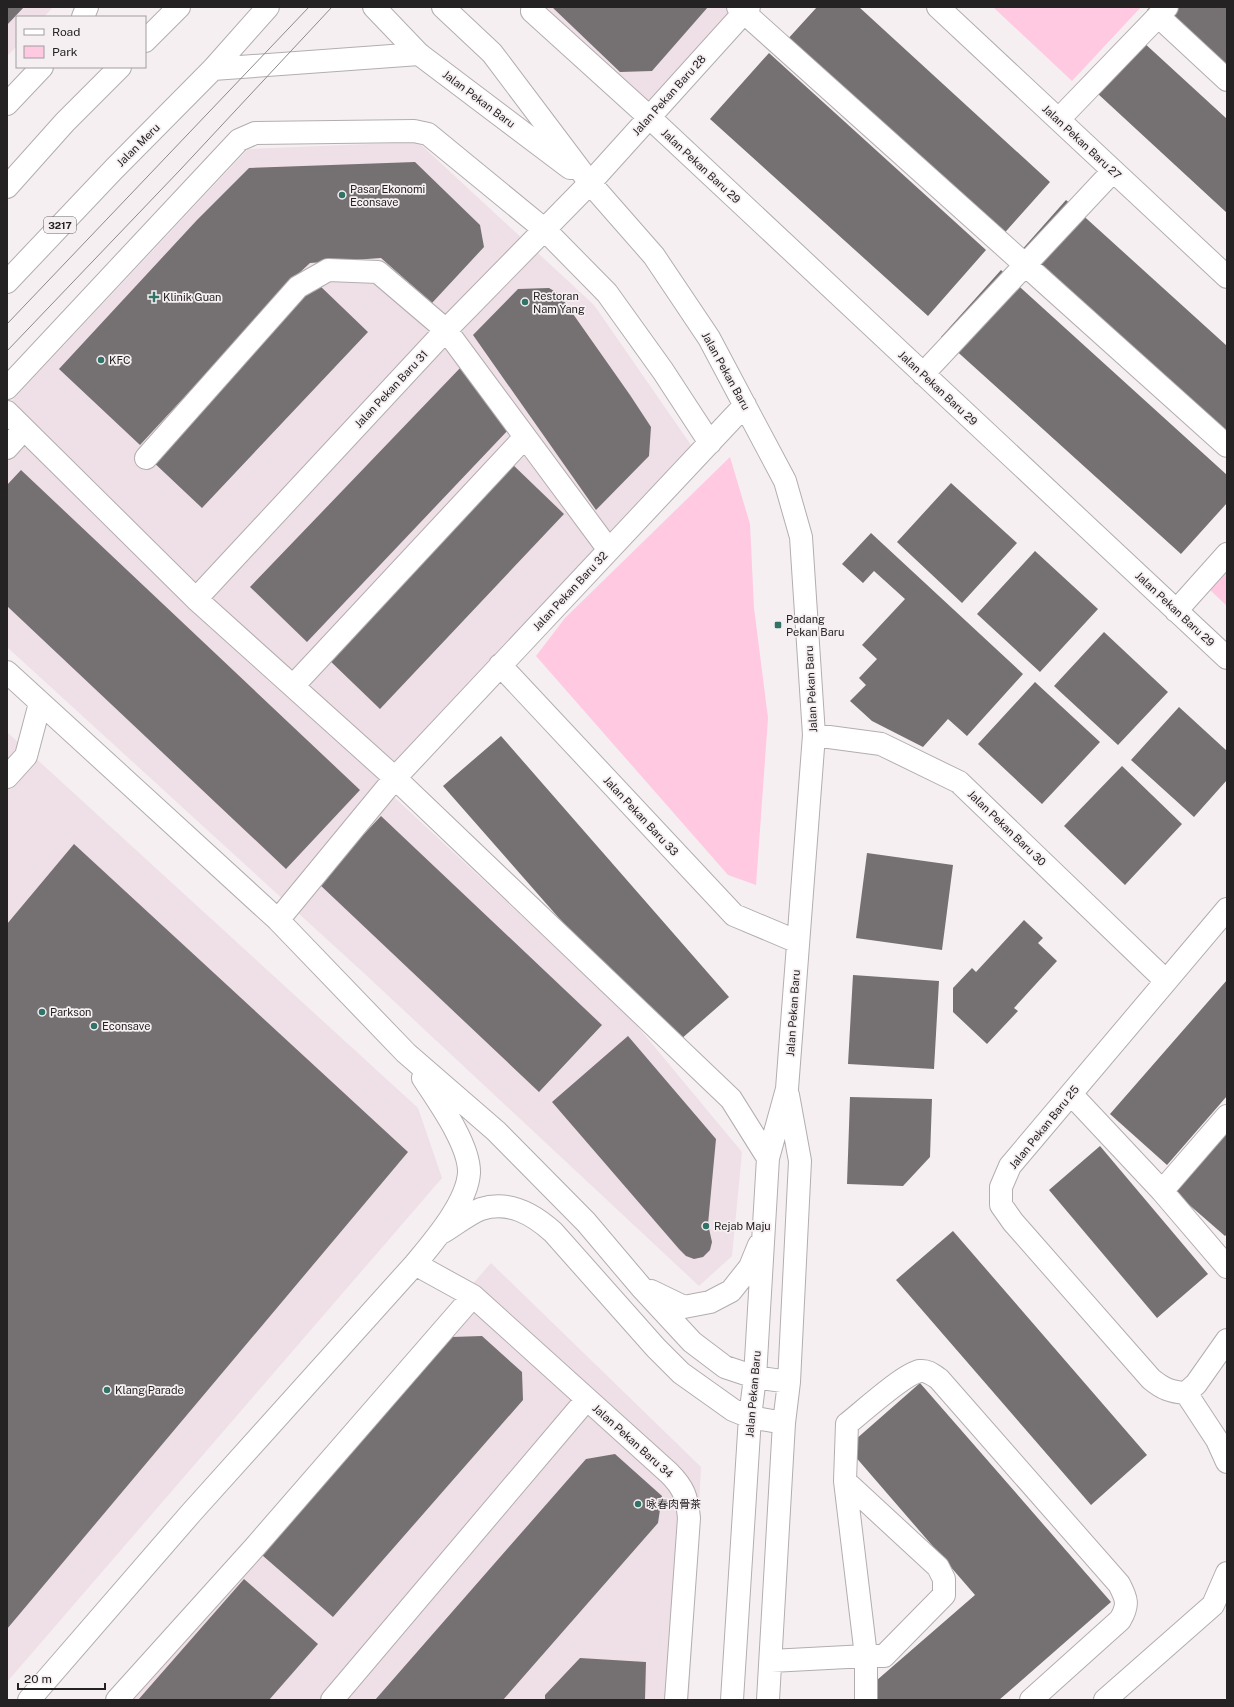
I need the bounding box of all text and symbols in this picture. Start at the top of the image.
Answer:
legend [16,16,146,68]
text: Road [52,25,80,39]
text: Park [52,45,78,59]
street label: Jalan Pekan Baru 28 [630,53,708,137]
street label: Jalan Pekan Baru [441,68,517,130]
street label: Jalan Pekan Baru 27 [1040,102,1124,182]
street label: Jalan Meru [114,121,162,169]
street label: Jalan Pekan Baru 29 [659,126,743,206]
place label: Pasar Ekonomi Econsave [350,183,425,208]
marker: Pasar Ekonomi Econsave [337,190,347,200]
road number: 3217 [44,217,76,233]
place label: Restoran Nam Yang [533,290,585,315]
marker: Klinik Guan [148,291,160,303]
place label: Klinik Guan [163,291,221,303]
marker: Restoran Nam Yang [520,297,530,307]
street label: Jalan Pekan Baru [700,330,752,412]
street label: Jalan Pekan Baru 31 [352,348,430,430]
street label: Jalan Pekan Baru 29 [896,348,980,428]
place label: KFC [109,354,131,366]
marker: KFC [96,355,106,365]
street label: Jalan Pekan Baru 32 [530,549,610,633]
street label: Jalan Pekan Baru 29 [1133,569,1217,649]
place label: Padang Pekan Baru [786,613,844,638]
marker: Padang Pekan Baru [773,620,783,630]
street label: Jalan Pekan Baru [803,645,819,733]
street label: Jalan Pekan Baru 33 [601,774,681,858]
street label: Jalan Pekan Baru 30 [966,788,1049,868]
street label: Jalan Pekan Baru [784,969,802,1057]
place label: Parkson [50,1006,91,1018]
marker: Parkson [37,1007,47,1017]
place label: Econsave [102,1020,150,1032]
marker: Econsave [89,1021,99,1031]
street label: Jalan Pekan Baru 25 [1007,1083,1081,1171]
place label: Rejab Maju [714,1220,771,1232]
marker: Rejab Maju [701,1221,711,1231]
street label: Jalan Pekan Baru [743,1350,763,1438]
place label: Klang Parade [115,1384,184,1396]
marker: Klang Parade [102,1385,112,1395]
street label: Jalan Pekan Baru 34 [590,1402,676,1480]
place label: 咏春肉骨茶 [646,1498,701,1510]
marker: 咏春肉骨茶 [633,1499,643,1509]
scale bar [18,1665,105,1691]
text: 20 m [24,1672,52,1686]

